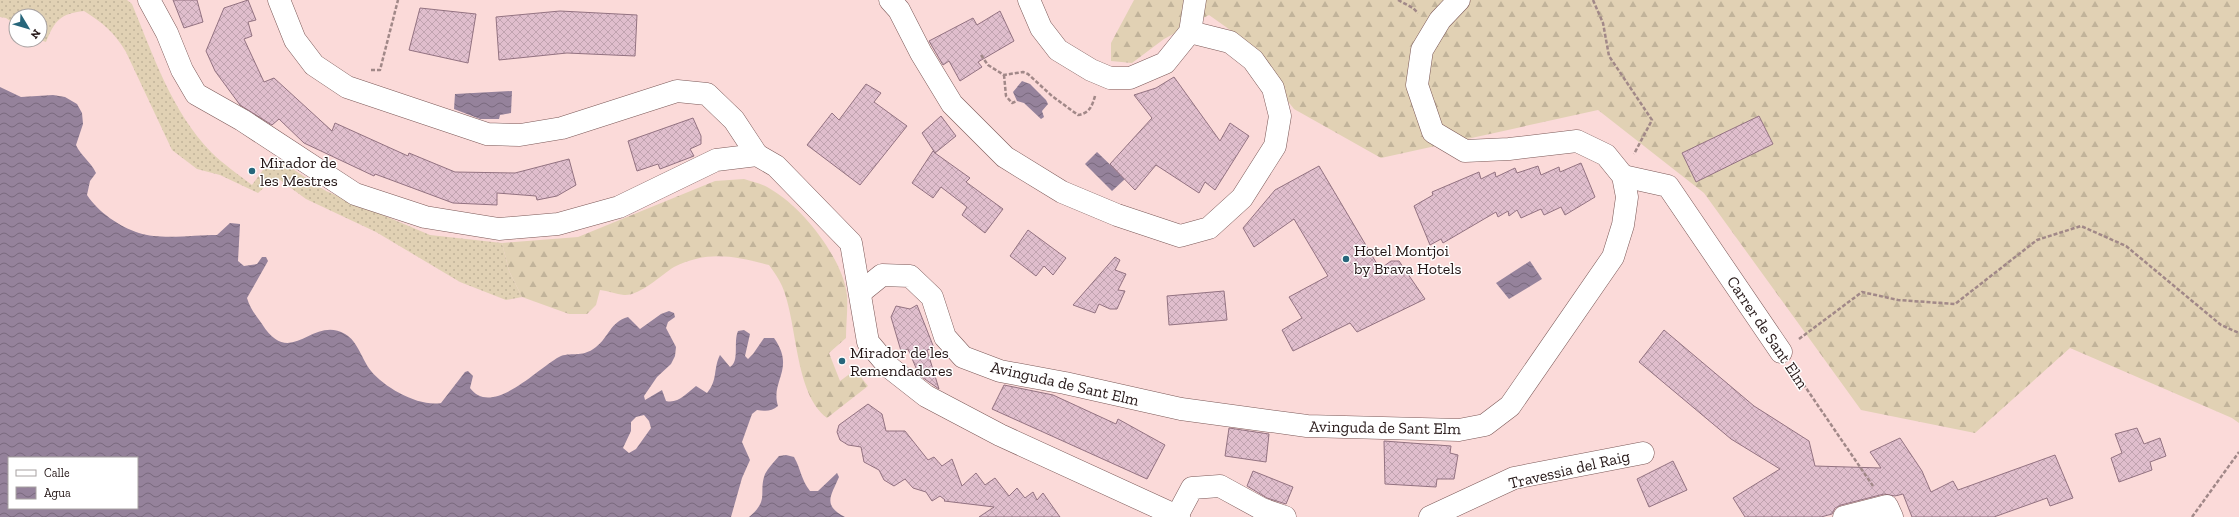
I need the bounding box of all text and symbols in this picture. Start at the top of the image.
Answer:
north arrow [8,8,48,48]
text: N [27,27,43,42]
place label: Mirador de les Mestres [260,153,338,190]
marker: Mirador de les Mestres [247,166,257,176]
place label: Hotel Montjoi by Brava Hotels [1353,241,1462,278]
marker: Hotel Montjoi by Brava Hotels [1341,254,1351,264]
street label: Carrer de Sant Elm [1723,272,1812,392]
place label: Mirador de les Remendadores [850,343,952,380]
marker: Mirador de les Remendadores [837,356,847,366]
street label: Avinguda de Sant Elm [989,357,1141,410]
street label: Avinguda de Sant Elm [1309,417,1461,438]
street label: Travessia del Raig [1507,446,1632,493]
legend [8,457,138,509]
text: Calle [44,466,70,480]
text: Agua [44,486,71,500]

